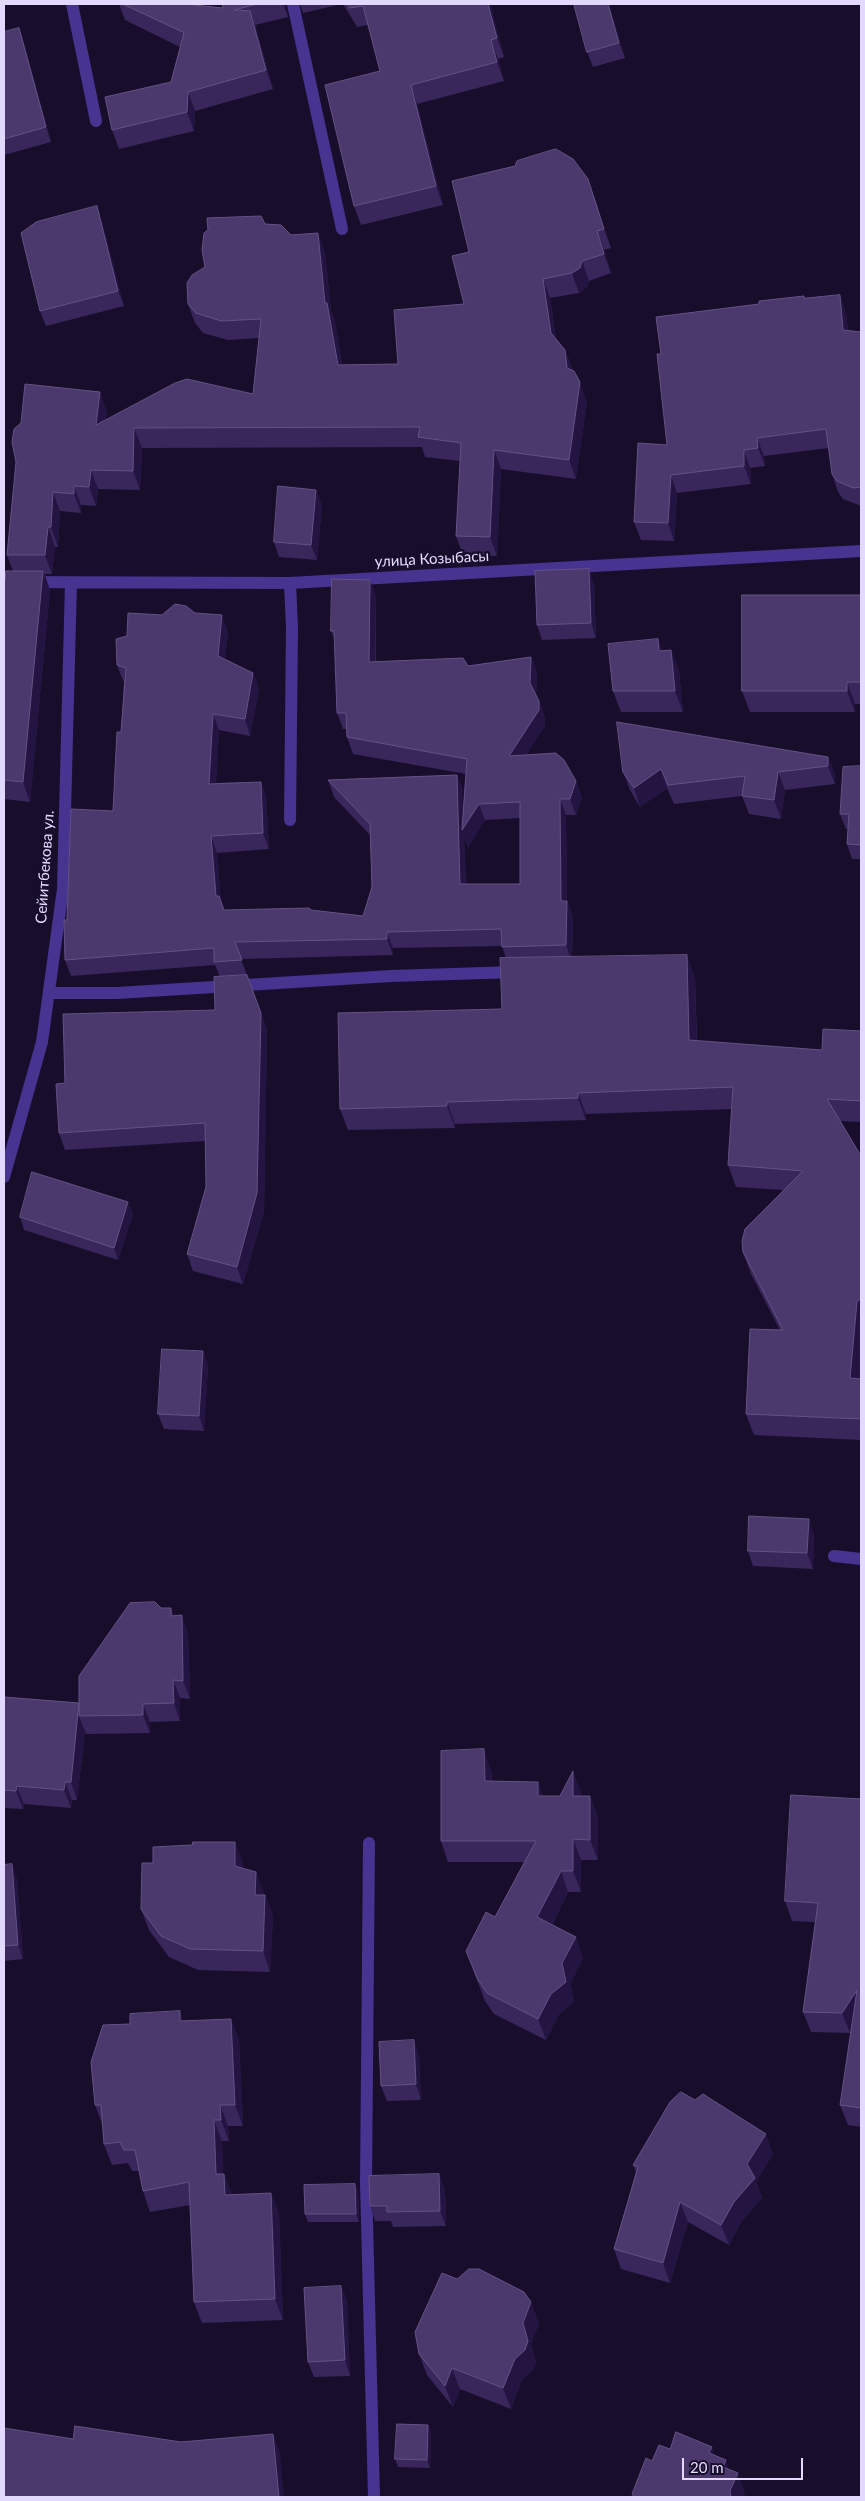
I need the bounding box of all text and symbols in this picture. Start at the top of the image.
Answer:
street label: улица Козыбасы [374,547,490,571]
street label: Сейитбекова ул. [32,810,58,924]
scale bar [685,2448,806,2480]
text: 20 m [690,2458,724,2476]

